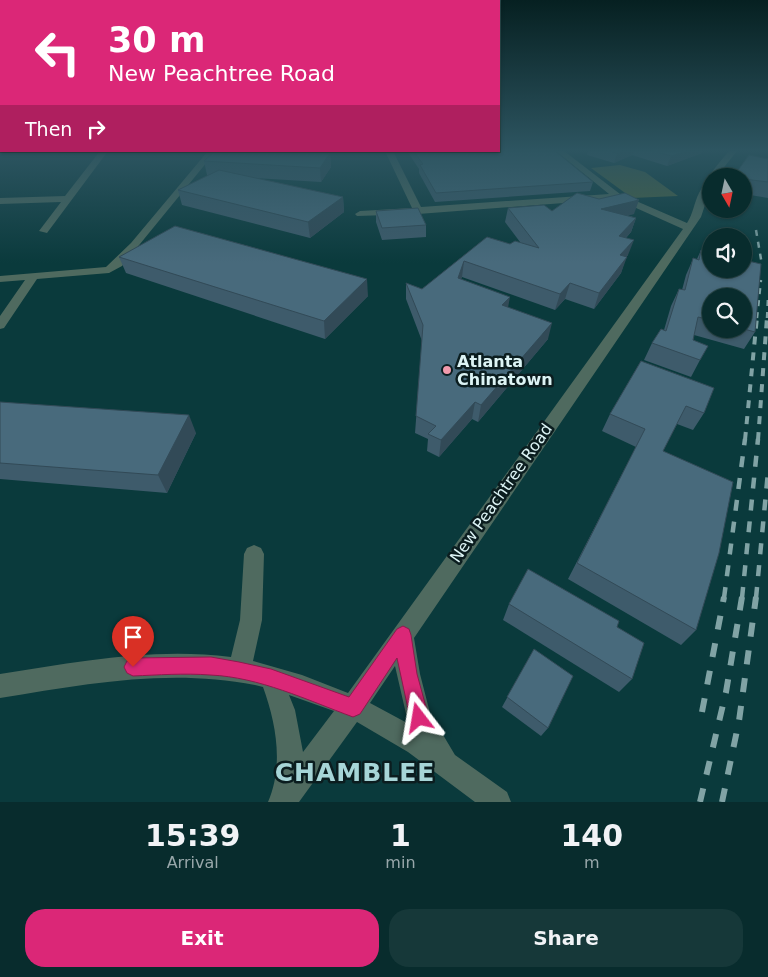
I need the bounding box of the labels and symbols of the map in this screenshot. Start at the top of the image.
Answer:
north arrow [702,168,752,218]
place label: Atlanta Chinatown [457,352,553,389]
marker: Atlanta Chinatown [441,364,453,376]
street label: New Peachtree Road [446,420,556,566]
pin [112,616,154,667]
position arrow [392,691,444,743]
district label: CHAMBLEE [275,758,435,787]

